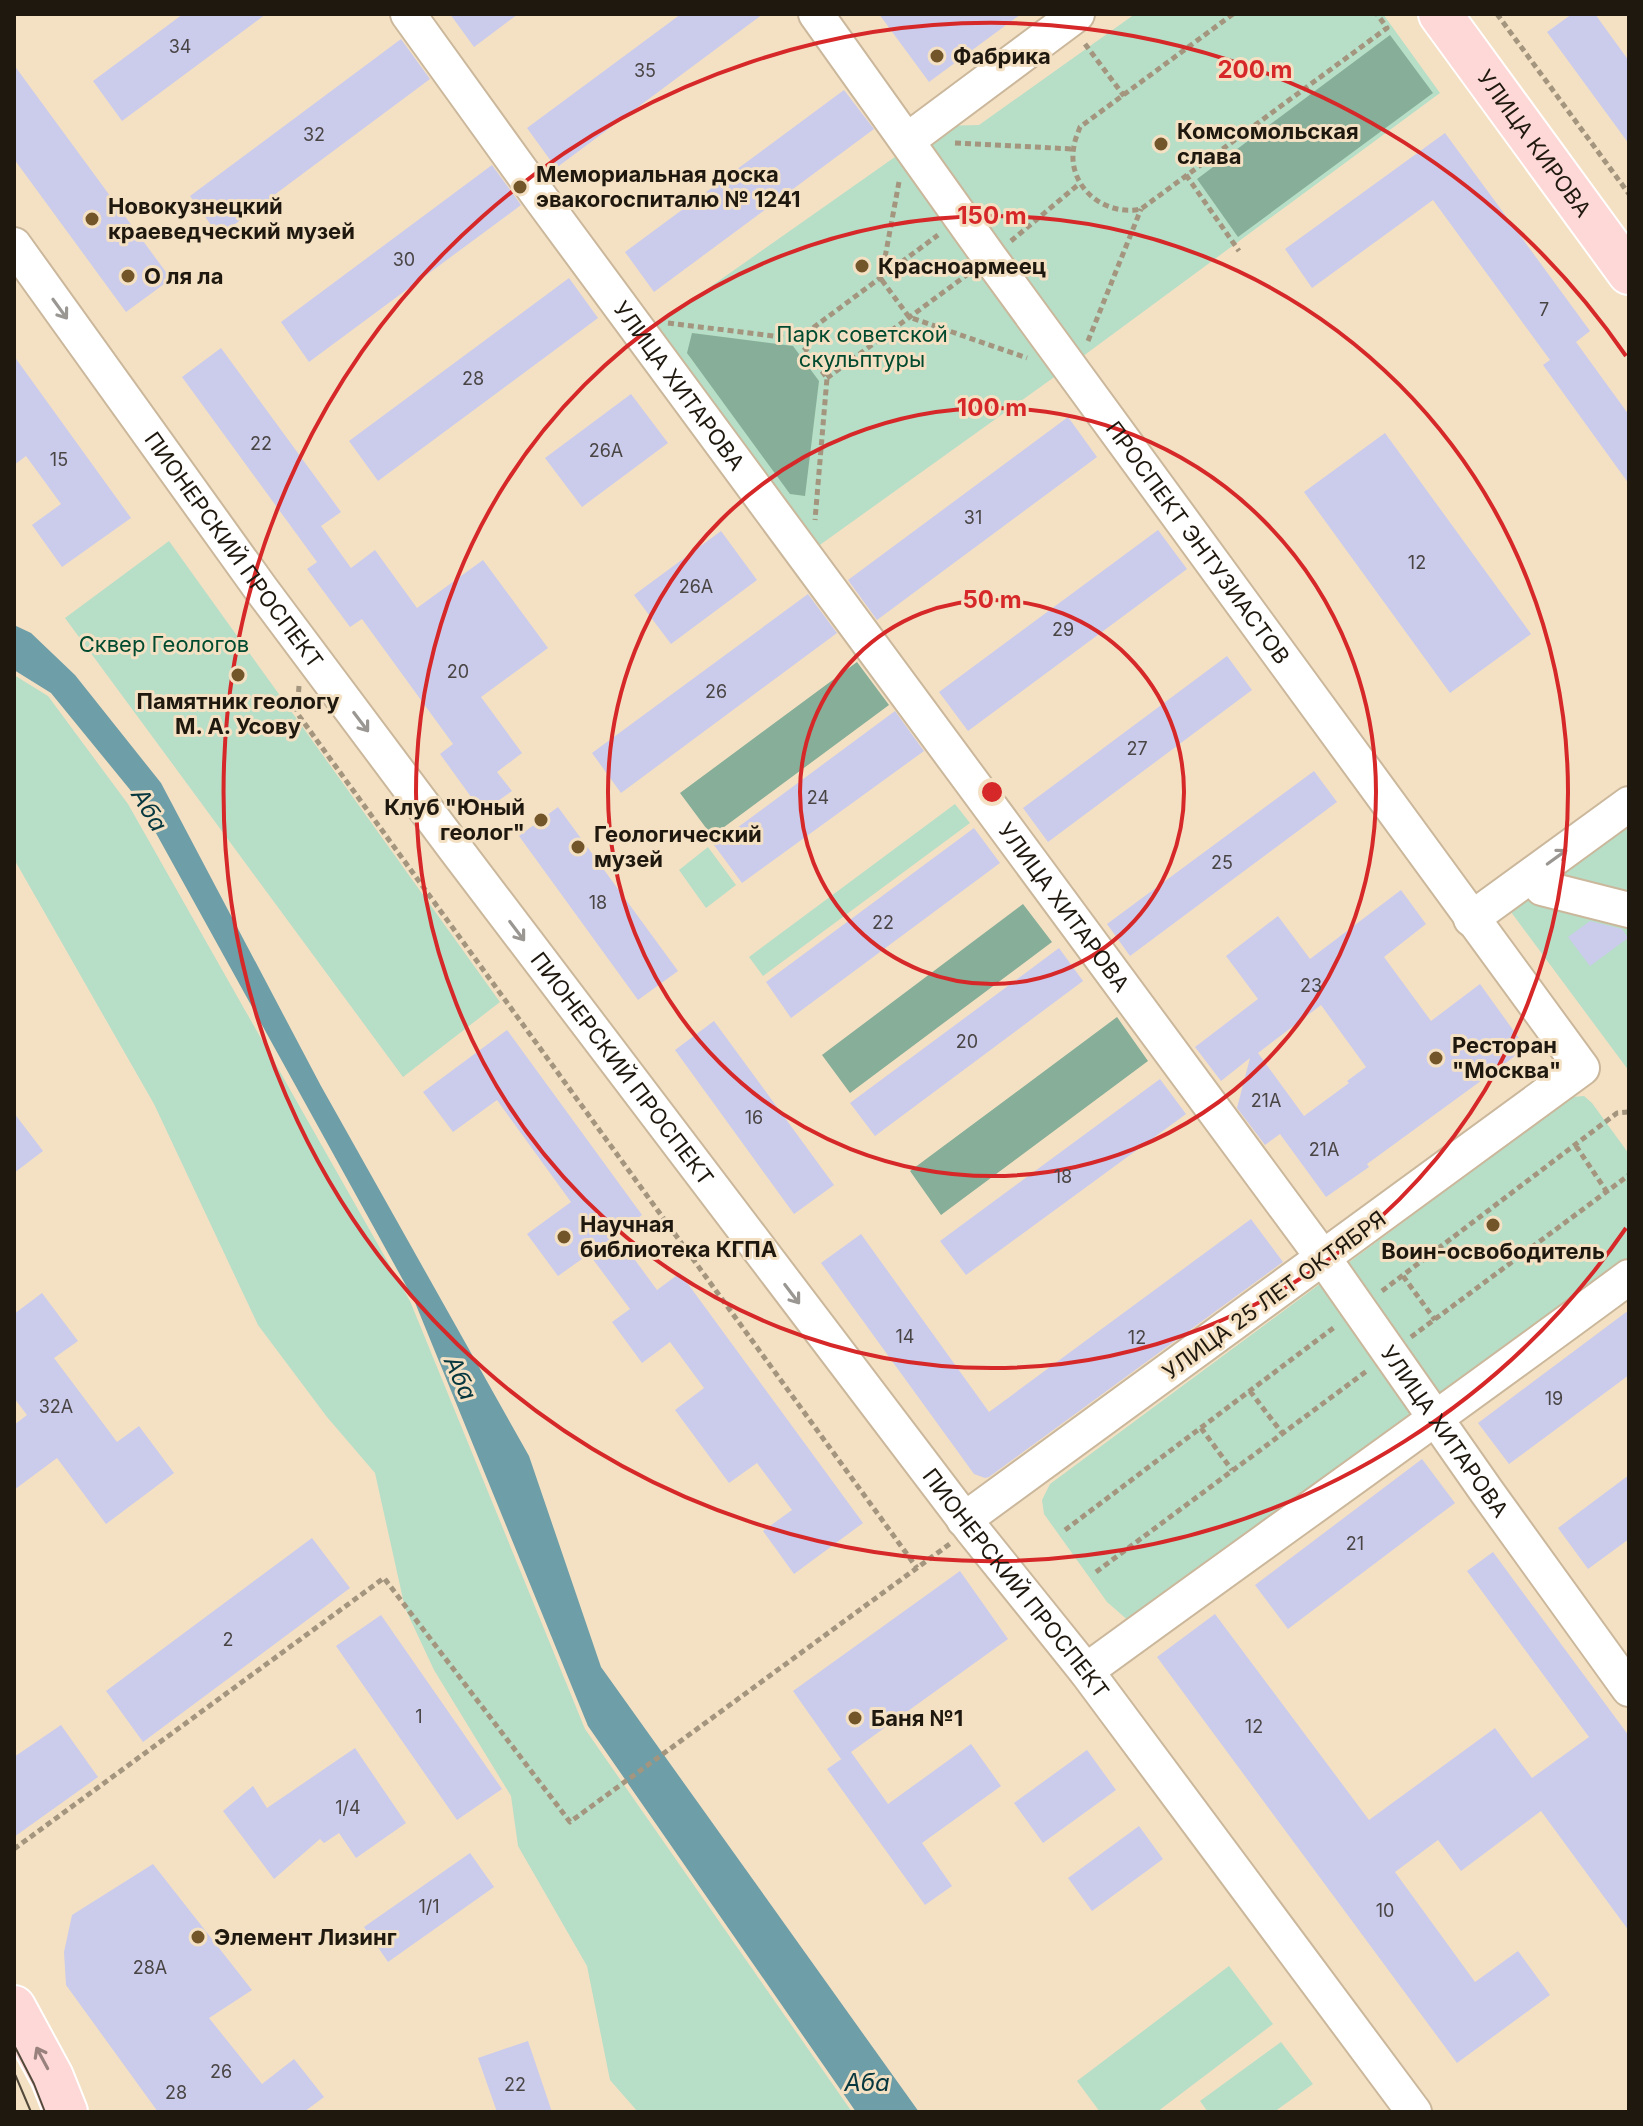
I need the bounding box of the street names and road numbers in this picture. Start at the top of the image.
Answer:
street label: УЛИЦА КИРОВА [1472,65,1597,222]
street label: УЛИЦА ХИТАРОВА [608,296,750,475]
street label: ПРОСПЕКТ ЭНТУЗИАСТОВ [1101,416,1295,669]
street label: ПИОНЕРСКИЙ ПРОСПЕКТ [139,427,328,673]
street label: УЛИЦА ХИТАРОВА [993,817,1135,997]
street label: ПИОНЕРСКИЙ ПРОСПЕКТ [526,947,719,1190]
street label: УЛИЦА 25 ЛЕТ ОКТЯБРЯ [1157,1205,1391,1385]
street label: УЛИЦА ХИТАРОВА [1376,1340,1514,1522]
street label: ПИОНЕРСКИЙ ПРОСПЕКТ [917,1463,1115,1703]

